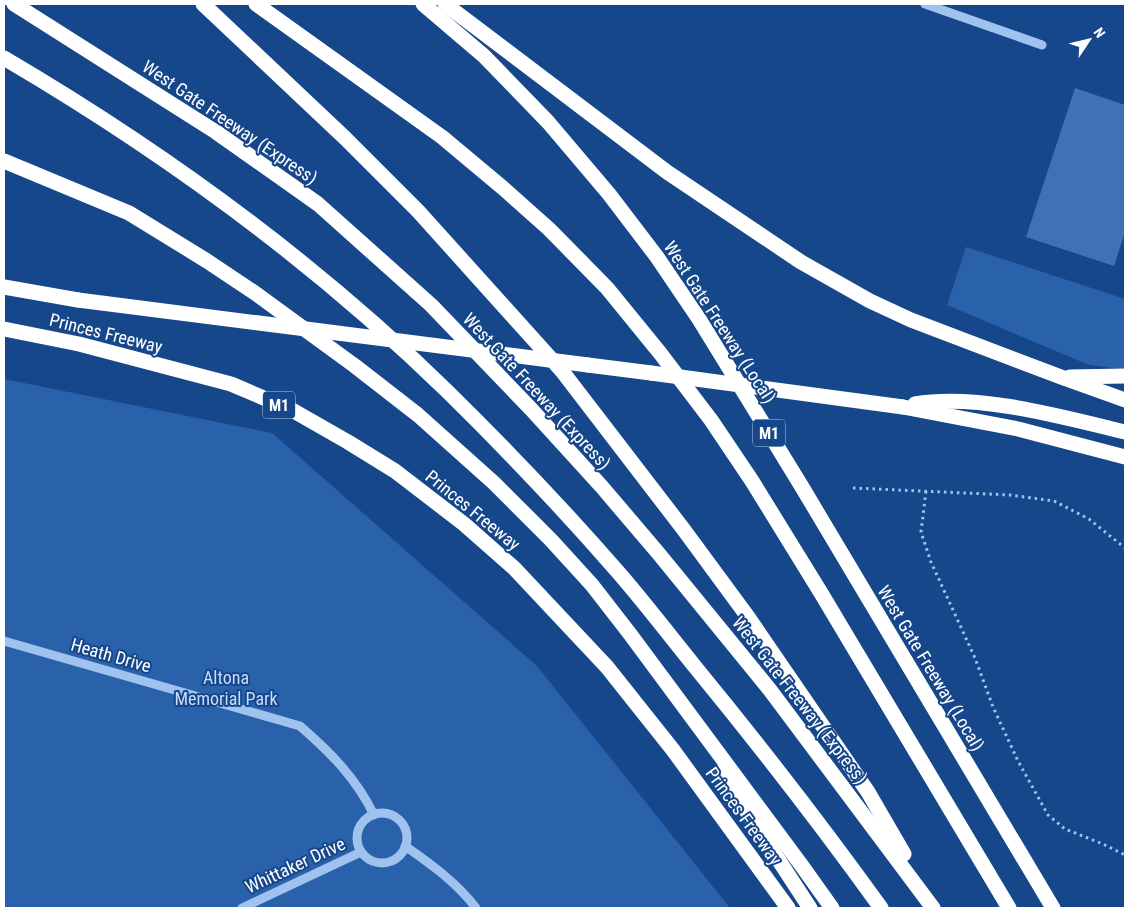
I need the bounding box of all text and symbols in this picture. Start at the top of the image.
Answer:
north arrow [1064,15,1114,65]
text: N [1091,24,1109,41]
street label: West Gate Freeway (Express) [138,56,321,189]
street label: West Gate Freeway (Local) [659,237,780,408]
street label: West Gate Freeway (Express) [458,308,615,474]
street label: Princes Freeway [47,309,165,357]
road number: M1 [263,392,295,418]
road number: M1 [753,419,785,446]
street label: Princes Freeway [421,465,525,555]
street label: West Gate Freeway (Local) [872,582,989,755]
street label: West Gate Freeway (Express) [727,612,872,788]
street label: Heath Drive [69,634,153,676]
park label: Altona Memorial Park [174,667,278,709]
street label: Princes Freeway [701,763,787,869]
street label: Whittaker Drive [242,833,348,897]

